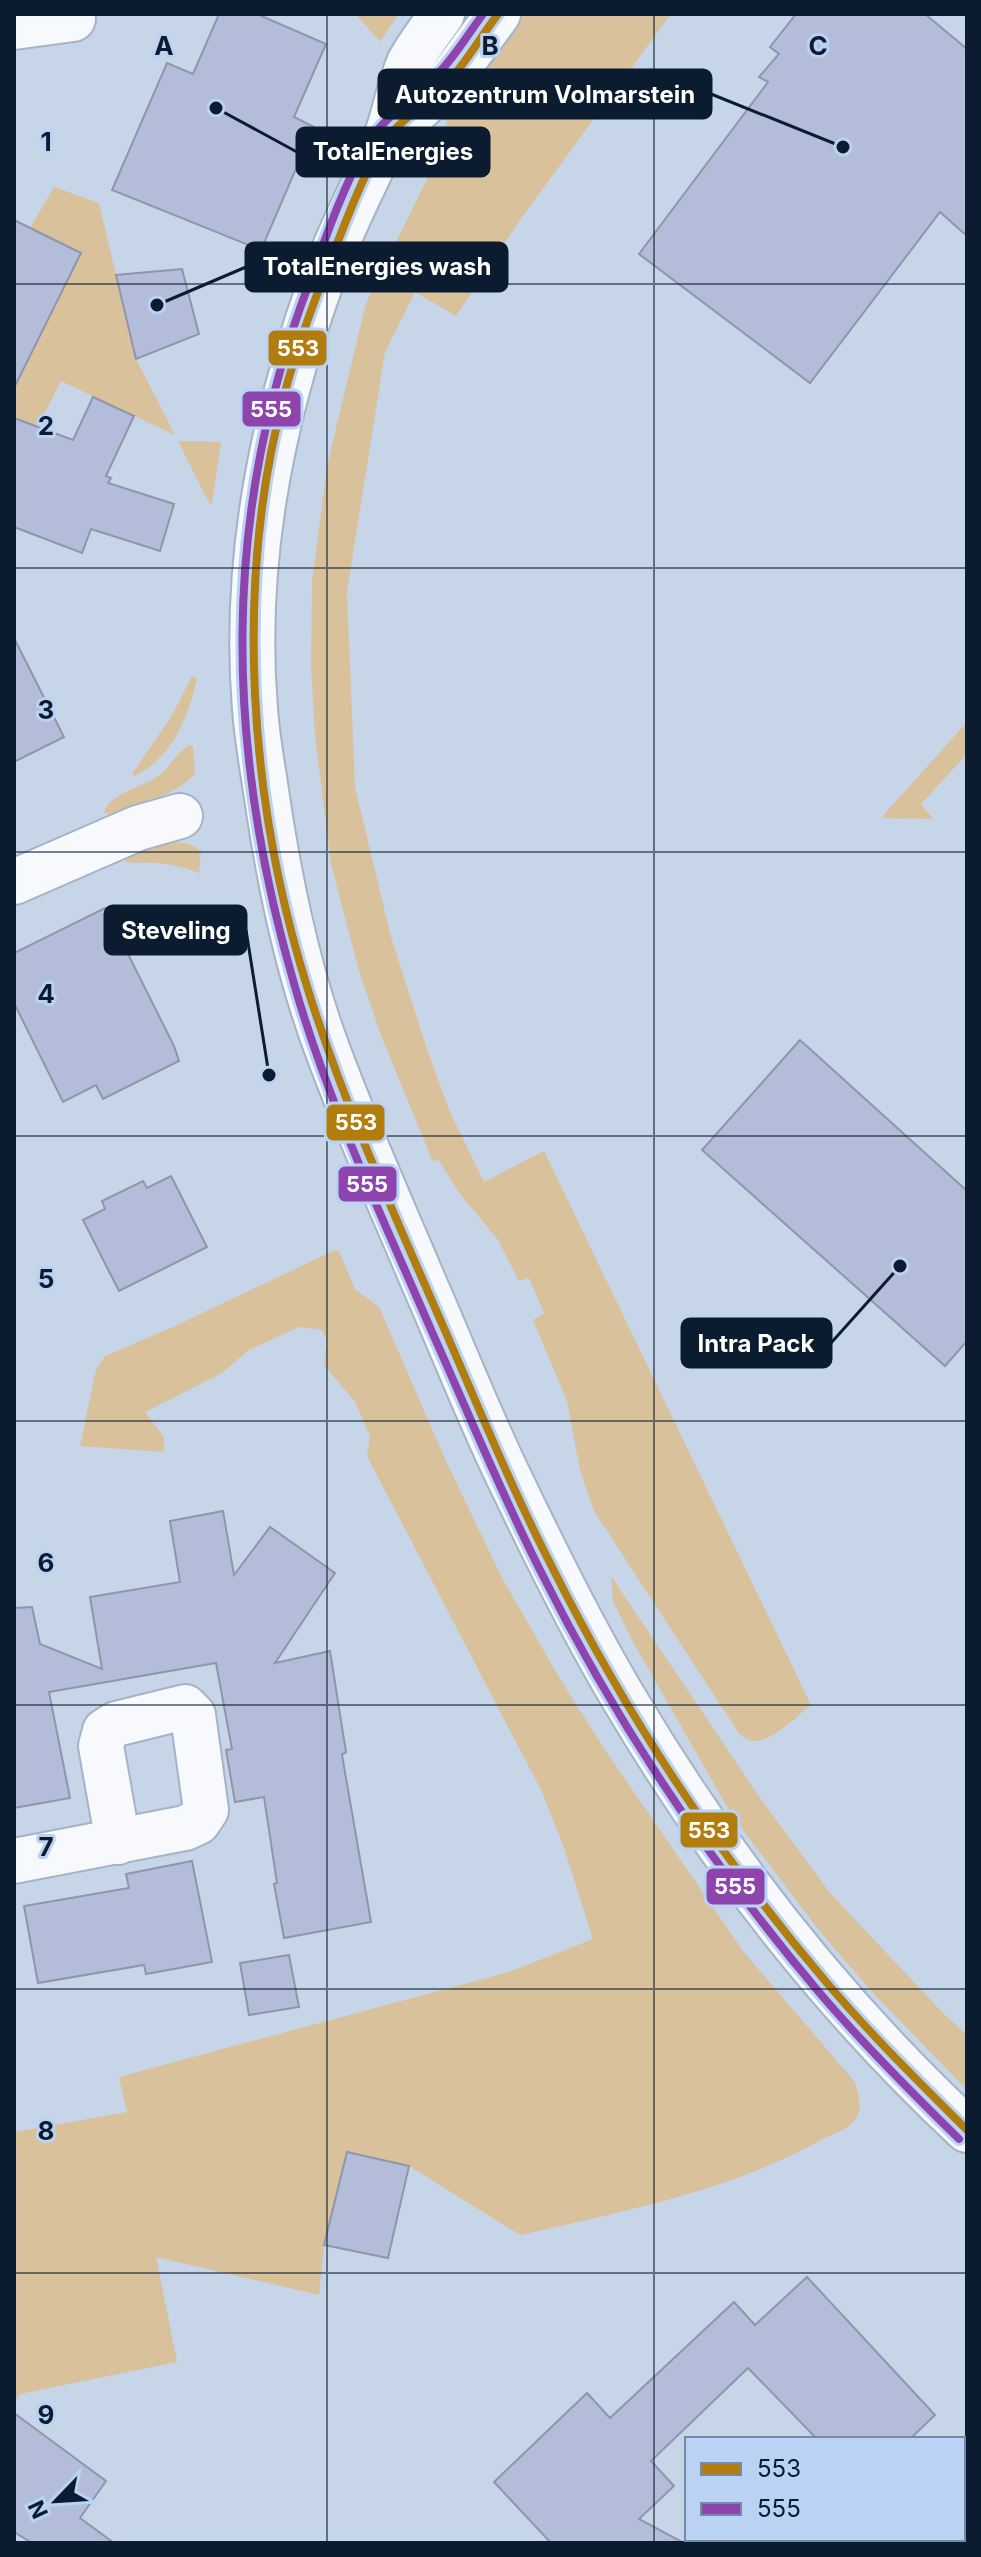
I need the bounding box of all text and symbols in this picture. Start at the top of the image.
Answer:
text: A [154,30,174,61]
text: B [481,30,499,61]
text: C [808,30,828,61]
callout: Autozentrum Volmarstein [379,70,711,118]
text: Autozentrum Volmarstein [395,80,695,109]
text: 1 [40,126,52,157]
callout: TotalEnergies [297,128,489,176]
text: TotalEnergies [313,137,473,166]
callout: TotalEnergies wash [246,243,507,291]
text: TotalEnergies wash [263,252,491,281]
line badge: 553 [267,329,328,367]
text: 553 [277,335,319,361]
line badge: 555 [241,390,302,428]
text: 555 [250,396,292,422]
text: 2 [38,410,54,441]
text: 3 [38,694,54,725]
callout: Steveling [105,906,246,954]
text: Steveling [121,916,231,945]
text: 4 [37,978,55,1009]
line badge: 553 [325,1103,386,1142]
text: 553 [335,1109,377,1135]
line badge: 555 [337,1165,398,1203]
text: 555 [346,1171,388,1197]
text: 5 [38,1263,54,1294]
callout: Intra Pack [682,1319,831,1367]
text: Intra Pack [698,1329,814,1358]
text: 6 [38,1547,54,1578]
line badge: 553 [679,1811,739,1849]
text: 553 [688,1817,730,1843]
text: 7 [38,1831,54,1862]
line badge: 555 [705,1867,766,1906]
text: 555 [714,1873,756,1899]
text: 8 [38,2115,54,2146]
text: 9 [38,2399,54,2430]
legend [685,2437,965,2541]
text: 553 [757,2454,801,2483]
north arrow [16,2461,96,2541]
text: 555 [757,2494,801,2523]
text: N [23,2496,53,2523]

